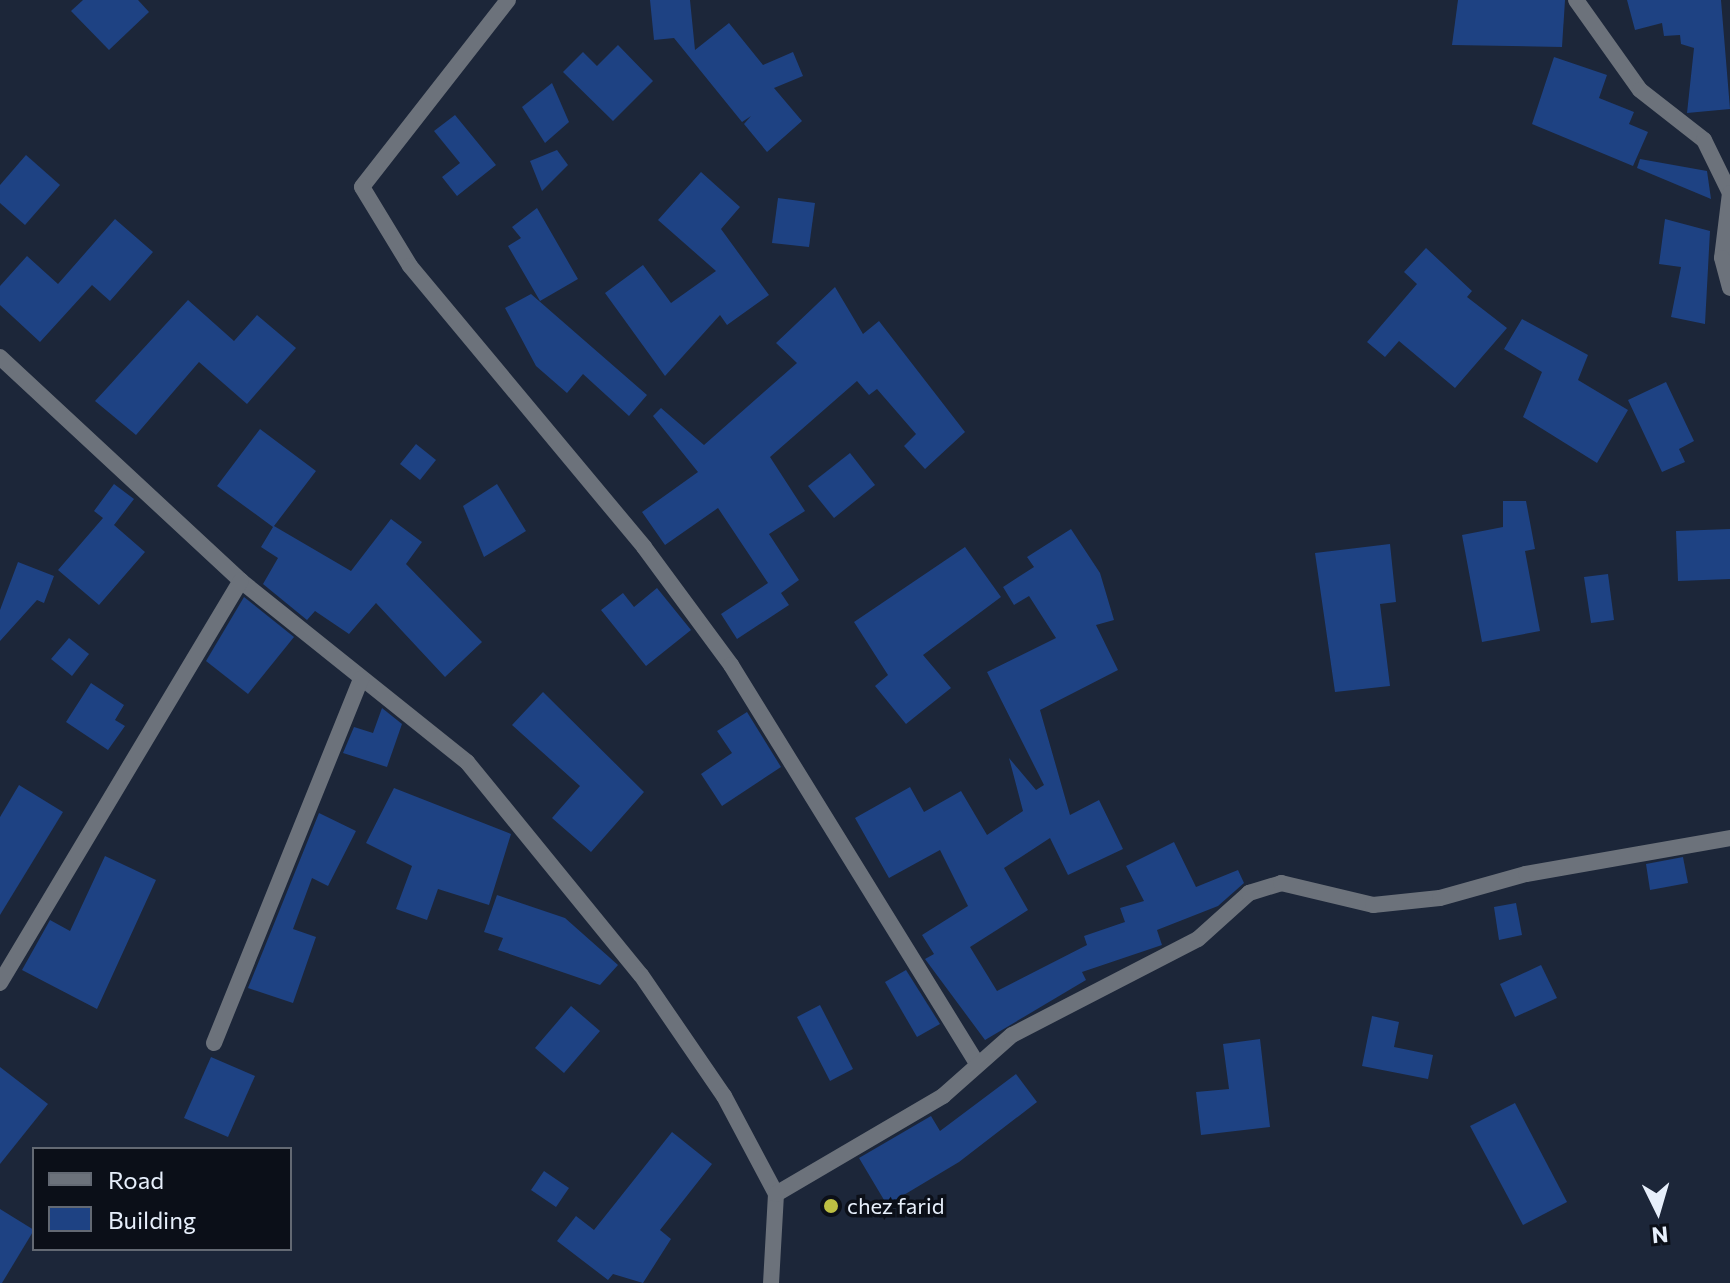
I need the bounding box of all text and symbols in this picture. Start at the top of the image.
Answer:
legend [32,1147,292,1251]
text: Road [108,1165,164,1194]
north arrow [1618,1171,1698,1251]
place label: chez farid [847,1193,944,1219]
marker: chez farid [822,1197,840,1215]
text: Building [108,1205,196,1234]
text: N [1651,1221,1670,1250]

